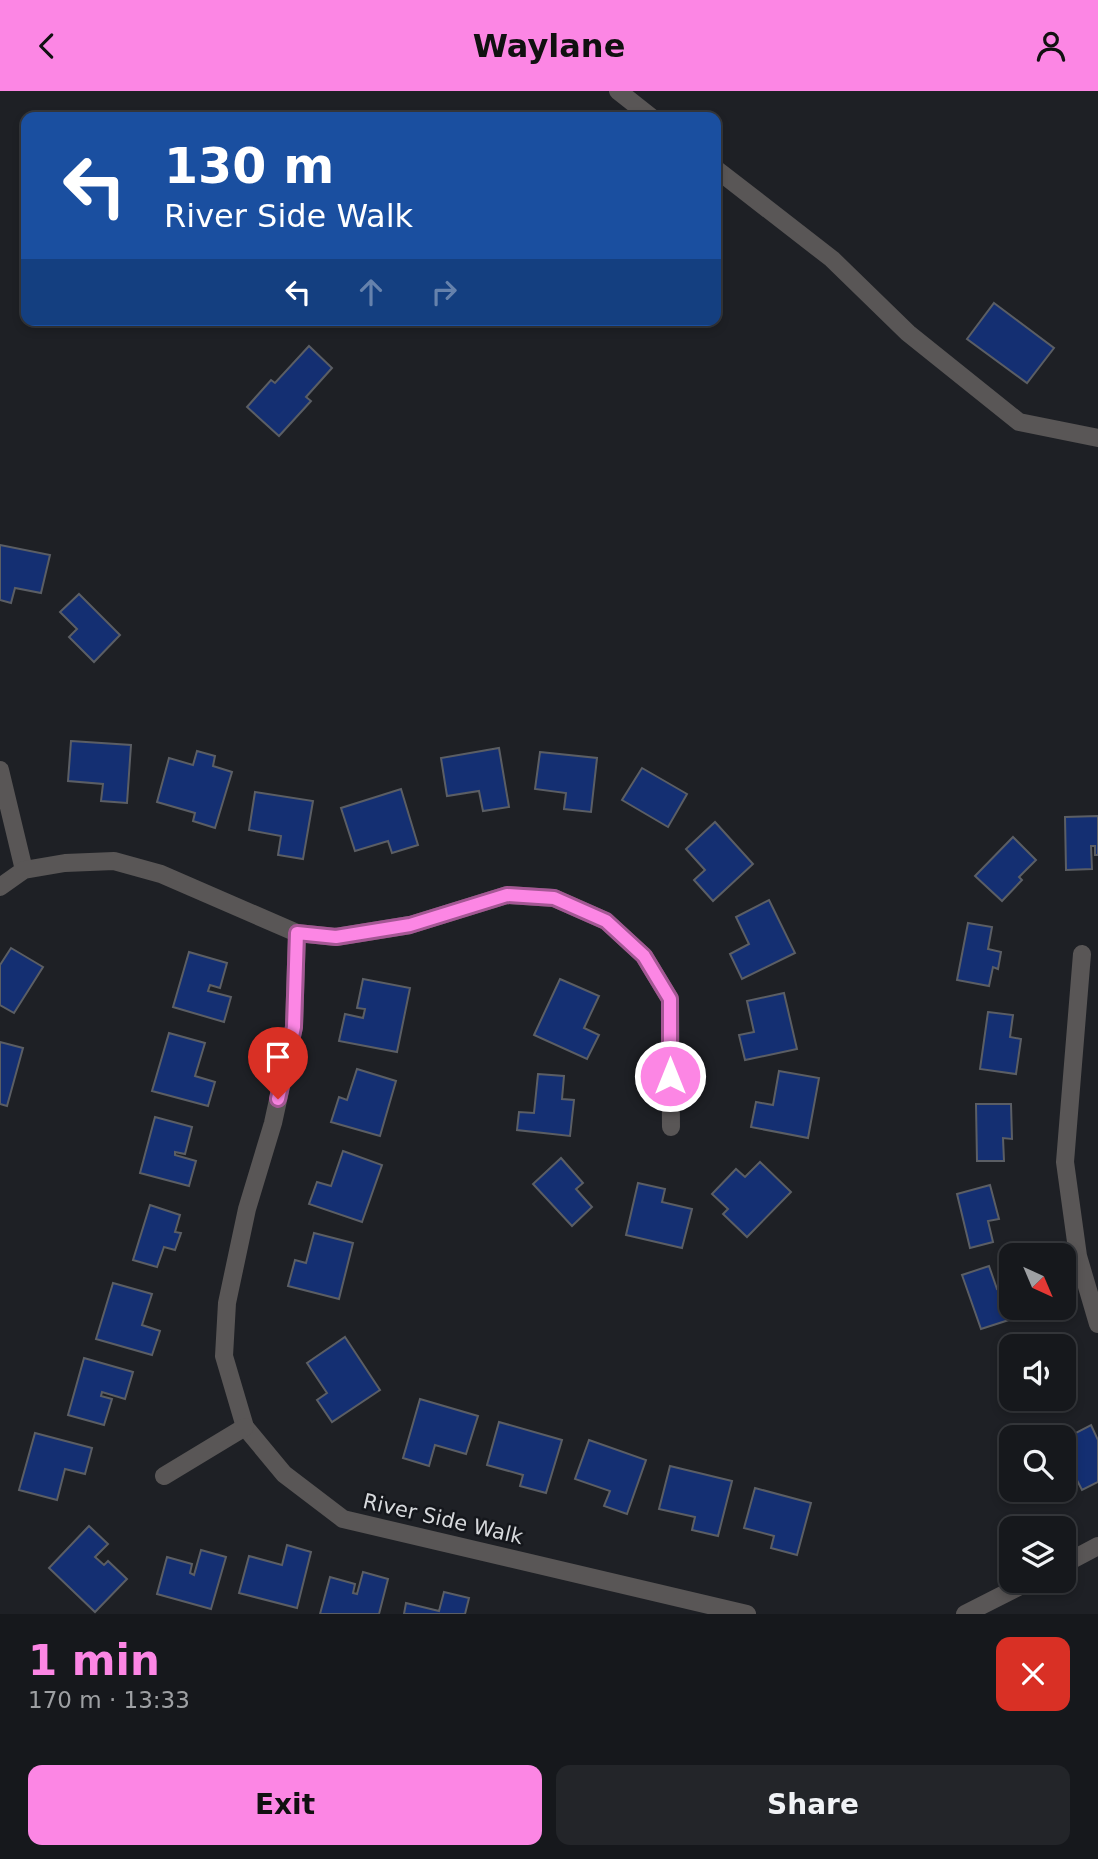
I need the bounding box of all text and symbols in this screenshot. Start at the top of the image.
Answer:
icon: back [28,27,66,65]
text: Waylane [473,27,625,65]
icon: person [1032,27,1070,65]
text: 130 m [164,138,334,195]
icon: left [49,140,140,231]
text: River Side Walk [164,197,413,235]
icon: left [279,273,317,311]
icon: ahead [352,273,390,311]
icon: right [425,273,463,311]
pin [248,1027,308,1099]
icon: arrive [259,1038,297,1076]
position arrow [633,1039,707,1113]
north arrow [999,1243,1076,1319]
map controls [999,1243,1076,1593]
button: sound [999,1334,1076,1411]
button: search [999,1425,1076,1502]
street label: River Side Walk [361,1489,526,1549]
button: layers [999,1516,1076,1593]
text: 1 min [28,1636,160,1685]
button: close [996,1637,1070,1711]
text: 170 m · 13:33 [28,1687,190,1713]
button: Exit [28,1765,542,1845]
button: Share [556,1765,1070,1845]

